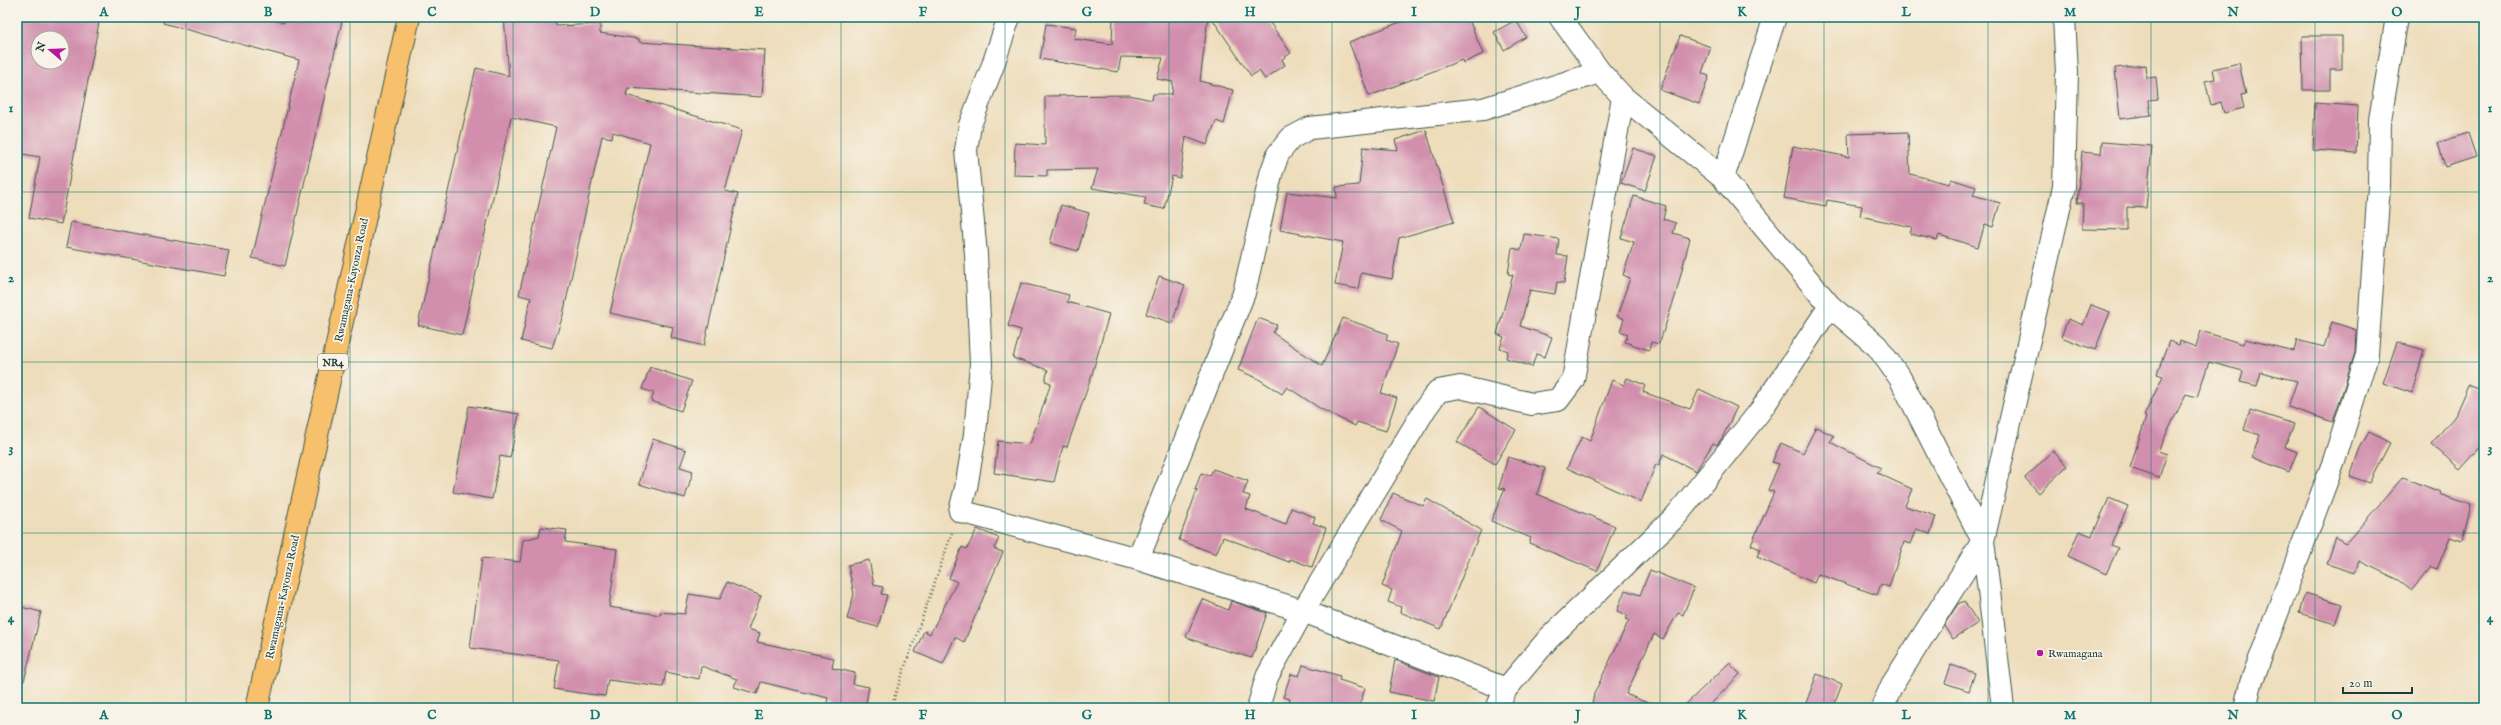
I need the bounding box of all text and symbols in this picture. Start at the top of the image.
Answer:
text: A [99,4,110,21]
text: B [264,4,273,21]
text: C [427,4,437,21]
text: D [590,4,601,21]
text: E [754,4,764,21]
text: F [919,4,928,21]
text: G [1082,4,1093,21]
text: H [1244,4,1256,21]
text: I [1411,4,1417,21]
text: J [1573,4,1581,21]
text: K [1737,4,1747,21]
text: L [1900,4,1911,21]
text: M [2064,4,2077,21]
text: N [2226,4,2239,21]
text: O [2392,4,2403,21]
north arrow [30,30,70,70]
text: N [33,40,50,55]
text: 1 [9,100,14,117]
text: 1 [2488,100,2493,117]
street label: Rwamagana-Kayonza Road [332,217,372,343]
text: 2 [8,270,14,287]
text: 2 [2487,270,2493,287]
road number: NR4 [318,354,348,370]
text: 3 [9,440,14,457]
text: 3 [2488,440,2493,457]
street label: Rwamagana-Kayonza Road [263,534,303,660]
text: 4 [8,610,15,627]
text: 4 [2487,610,2494,627]
place label: Rwamagana [2048,647,2103,661]
marker: Rwamagana [2035,648,2045,658]
scale bar [2343,669,2412,695]
text: 20 m [2349,676,2372,691]
text: A [99,707,110,724]
text: B [264,707,273,724]
text: C [427,707,437,724]
text: D [590,707,601,724]
text: E [754,707,764,724]
text: F [919,707,928,724]
text: G [1082,707,1093,724]
text: H [1244,707,1256,724]
text: I [1411,707,1417,724]
text: J [1573,707,1581,724]
text: K [1737,707,1747,724]
text: L [1900,707,1911,724]
text: M [2064,707,2077,724]
text: N [2226,707,2239,724]
text: O [2392,707,2403,724]

